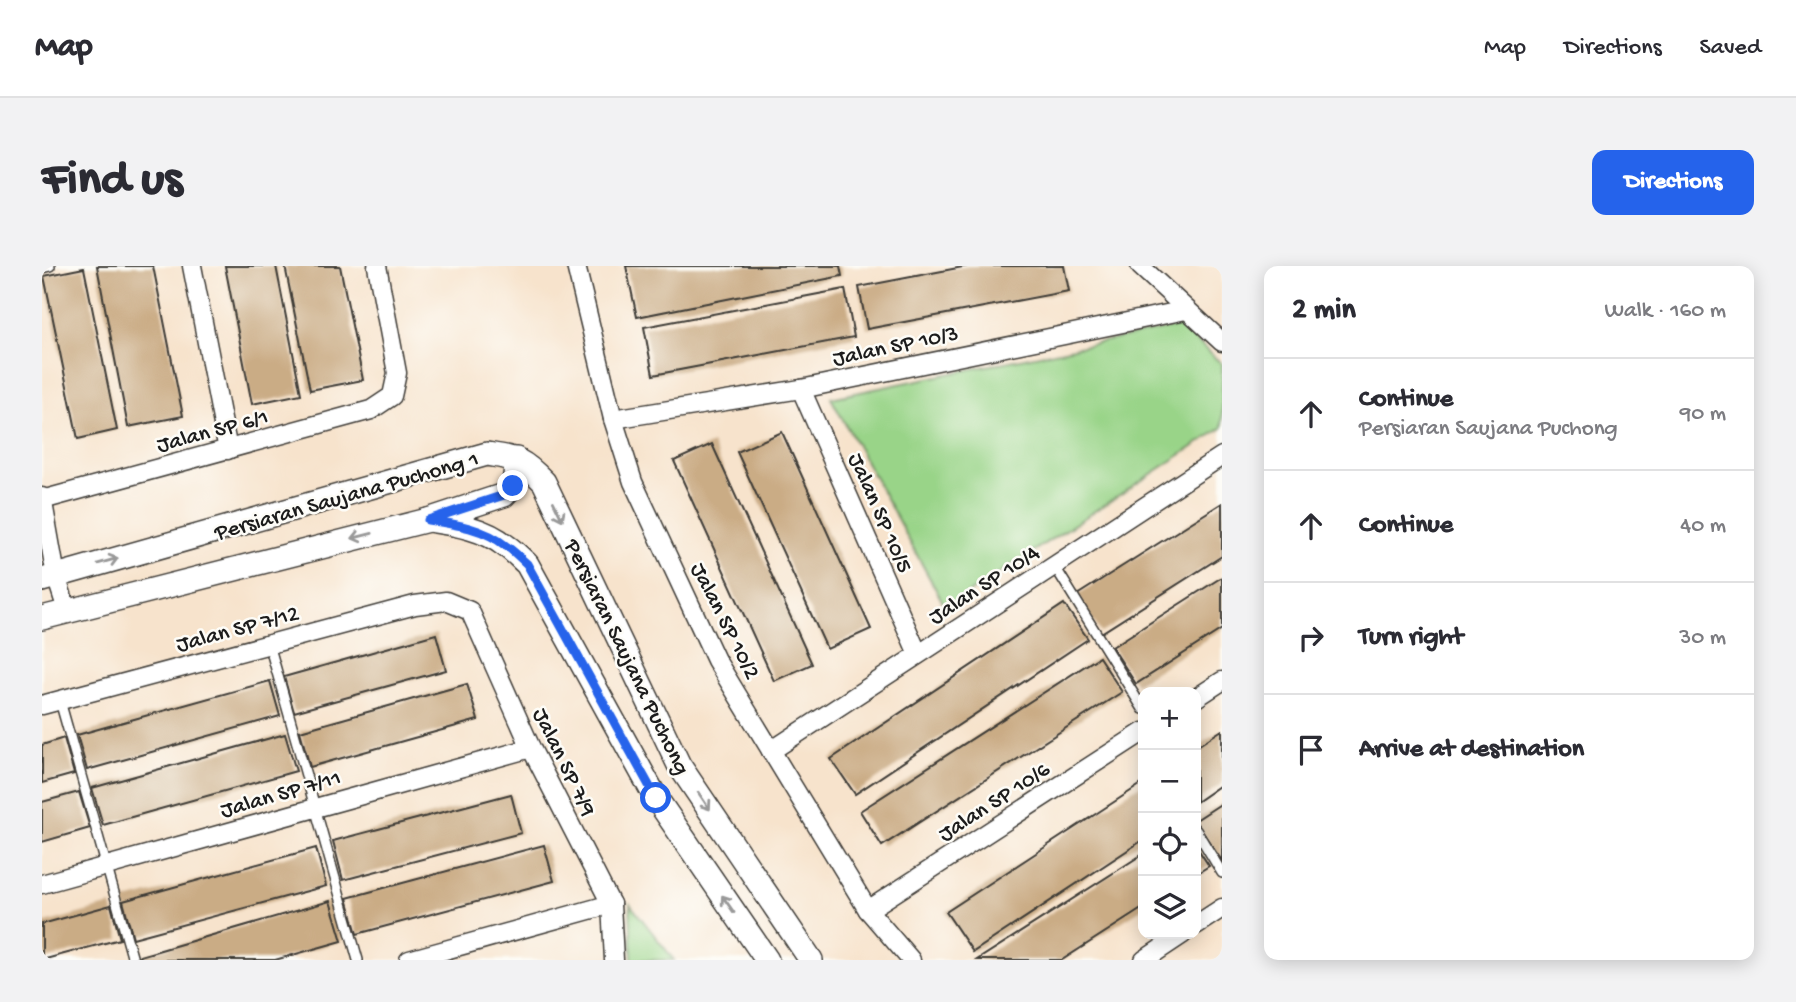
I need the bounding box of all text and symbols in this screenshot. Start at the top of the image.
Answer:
text: Map [35,29,92,67]
text: Map [1484,34,1526,63]
text: Directions [1564,34,1662,63]
text: Saved [1700,34,1761,63]
button: Directions [1592,150,1754,215]
text: Find us [42,153,182,211]
text: 2 min [1292,294,1356,329]
text: Walk · 160 m [1604,298,1726,325]
street label: Jalan SP 10/3 [830,321,961,374]
text: Continue [1359,385,1453,416]
icon: ahead [1292,395,1330,433]
text: 90 m [1680,401,1726,428]
street label: Jalan SP 6/1 [154,405,272,460]
text: Persiaran Saujana Puchong [1359,416,1618,443]
street label: Persiaran Saujana Puchong 1 [211,447,482,548]
street label: Jalan SP 10/5 [840,449,917,577]
route end [497,470,528,501]
one-way arrow [551,500,565,521]
icon: ahead [1292,507,1330,545]
text: Continue [1359,511,1453,542]
text: 40 m [1680,513,1726,540]
one-way arrow [351,530,374,543]
street label: Persiaran Saujana Puchong [557,534,695,780]
street label: Jalan SP 10/4 [924,540,1045,632]
one-way arrow [96,554,119,567]
street label: Jalan SP 10/2 [683,559,765,684]
street label: Jalan SP 7/12 [174,601,302,660]
icon: right [1292,619,1330,657]
text: Turn right [1359,623,1463,654]
text: 30 m [1679,625,1726,652]
map controls [1138,687,1201,939]
button: + [1138,687,1201,750]
street label: Jalan SP 7/9 [525,704,601,821]
icon: arrive [1292,731,1330,769]
text: Arrive at destination [1359,735,1584,766]
button: − [1138,750,1201,813]
street label: Jalan SP 10/6 [934,757,1056,849]
street label: Jalan SP 7/11 [218,765,344,825]
route start [640,782,671,813]
one-way arrow [697,791,711,811]
button: locate [1138,813,1201,876]
button: layers [1138,876,1201,939]
one-way arrow [721,895,735,914]

